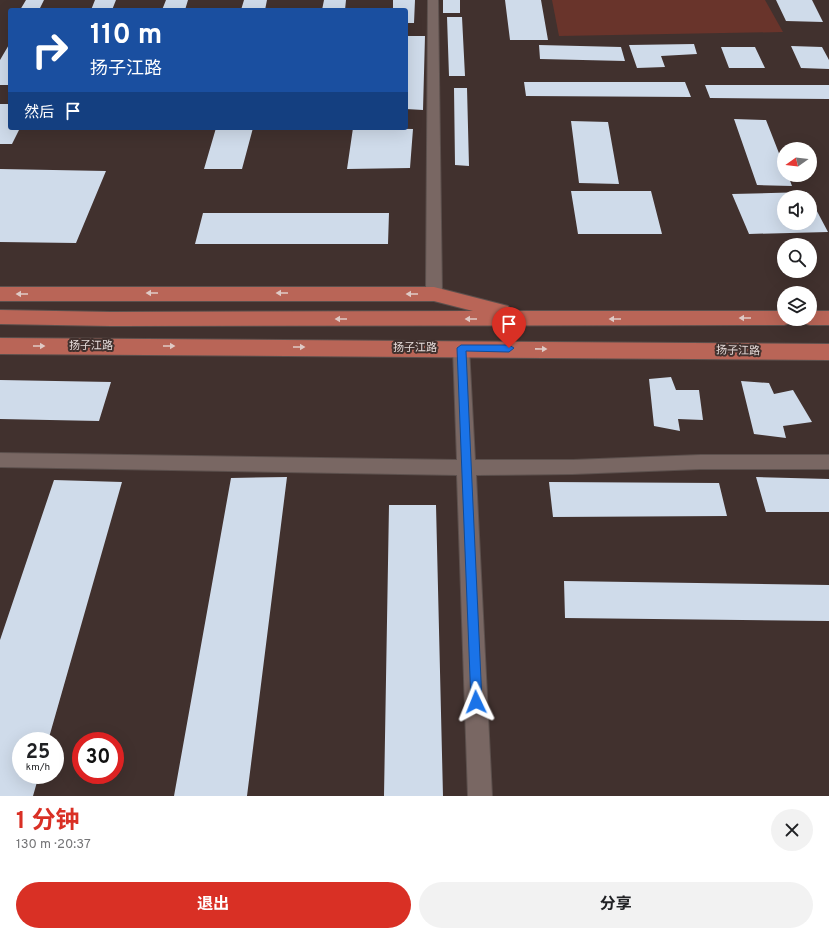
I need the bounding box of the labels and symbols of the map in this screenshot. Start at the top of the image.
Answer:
north arrow [777,142,817,182]
one-way arrow [145,290,158,296]
one-way arrow [275,290,288,296]
one-way arrow [15,291,28,297]
one-way arrow [405,291,418,297]
pin [492,307,526,348]
one-way arrow [738,315,751,321]
one-way arrow [334,316,347,322]
one-way arrow [464,316,477,322]
one-way arrow [608,316,621,322]
street label: 扬子江路 [69,339,113,353]
street label: 扬子江路 [393,341,437,355]
one-way arrow [33,343,46,349]
one-way arrow [163,343,176,349]
one-way arrow [293,344,306,350]
street label: 扬子江路 [716,344,760,358]
one-way arrow [535,346,548,352]
position arrow [455,681,497,723]
speed limit sign: 30 [72,732,124,784]

